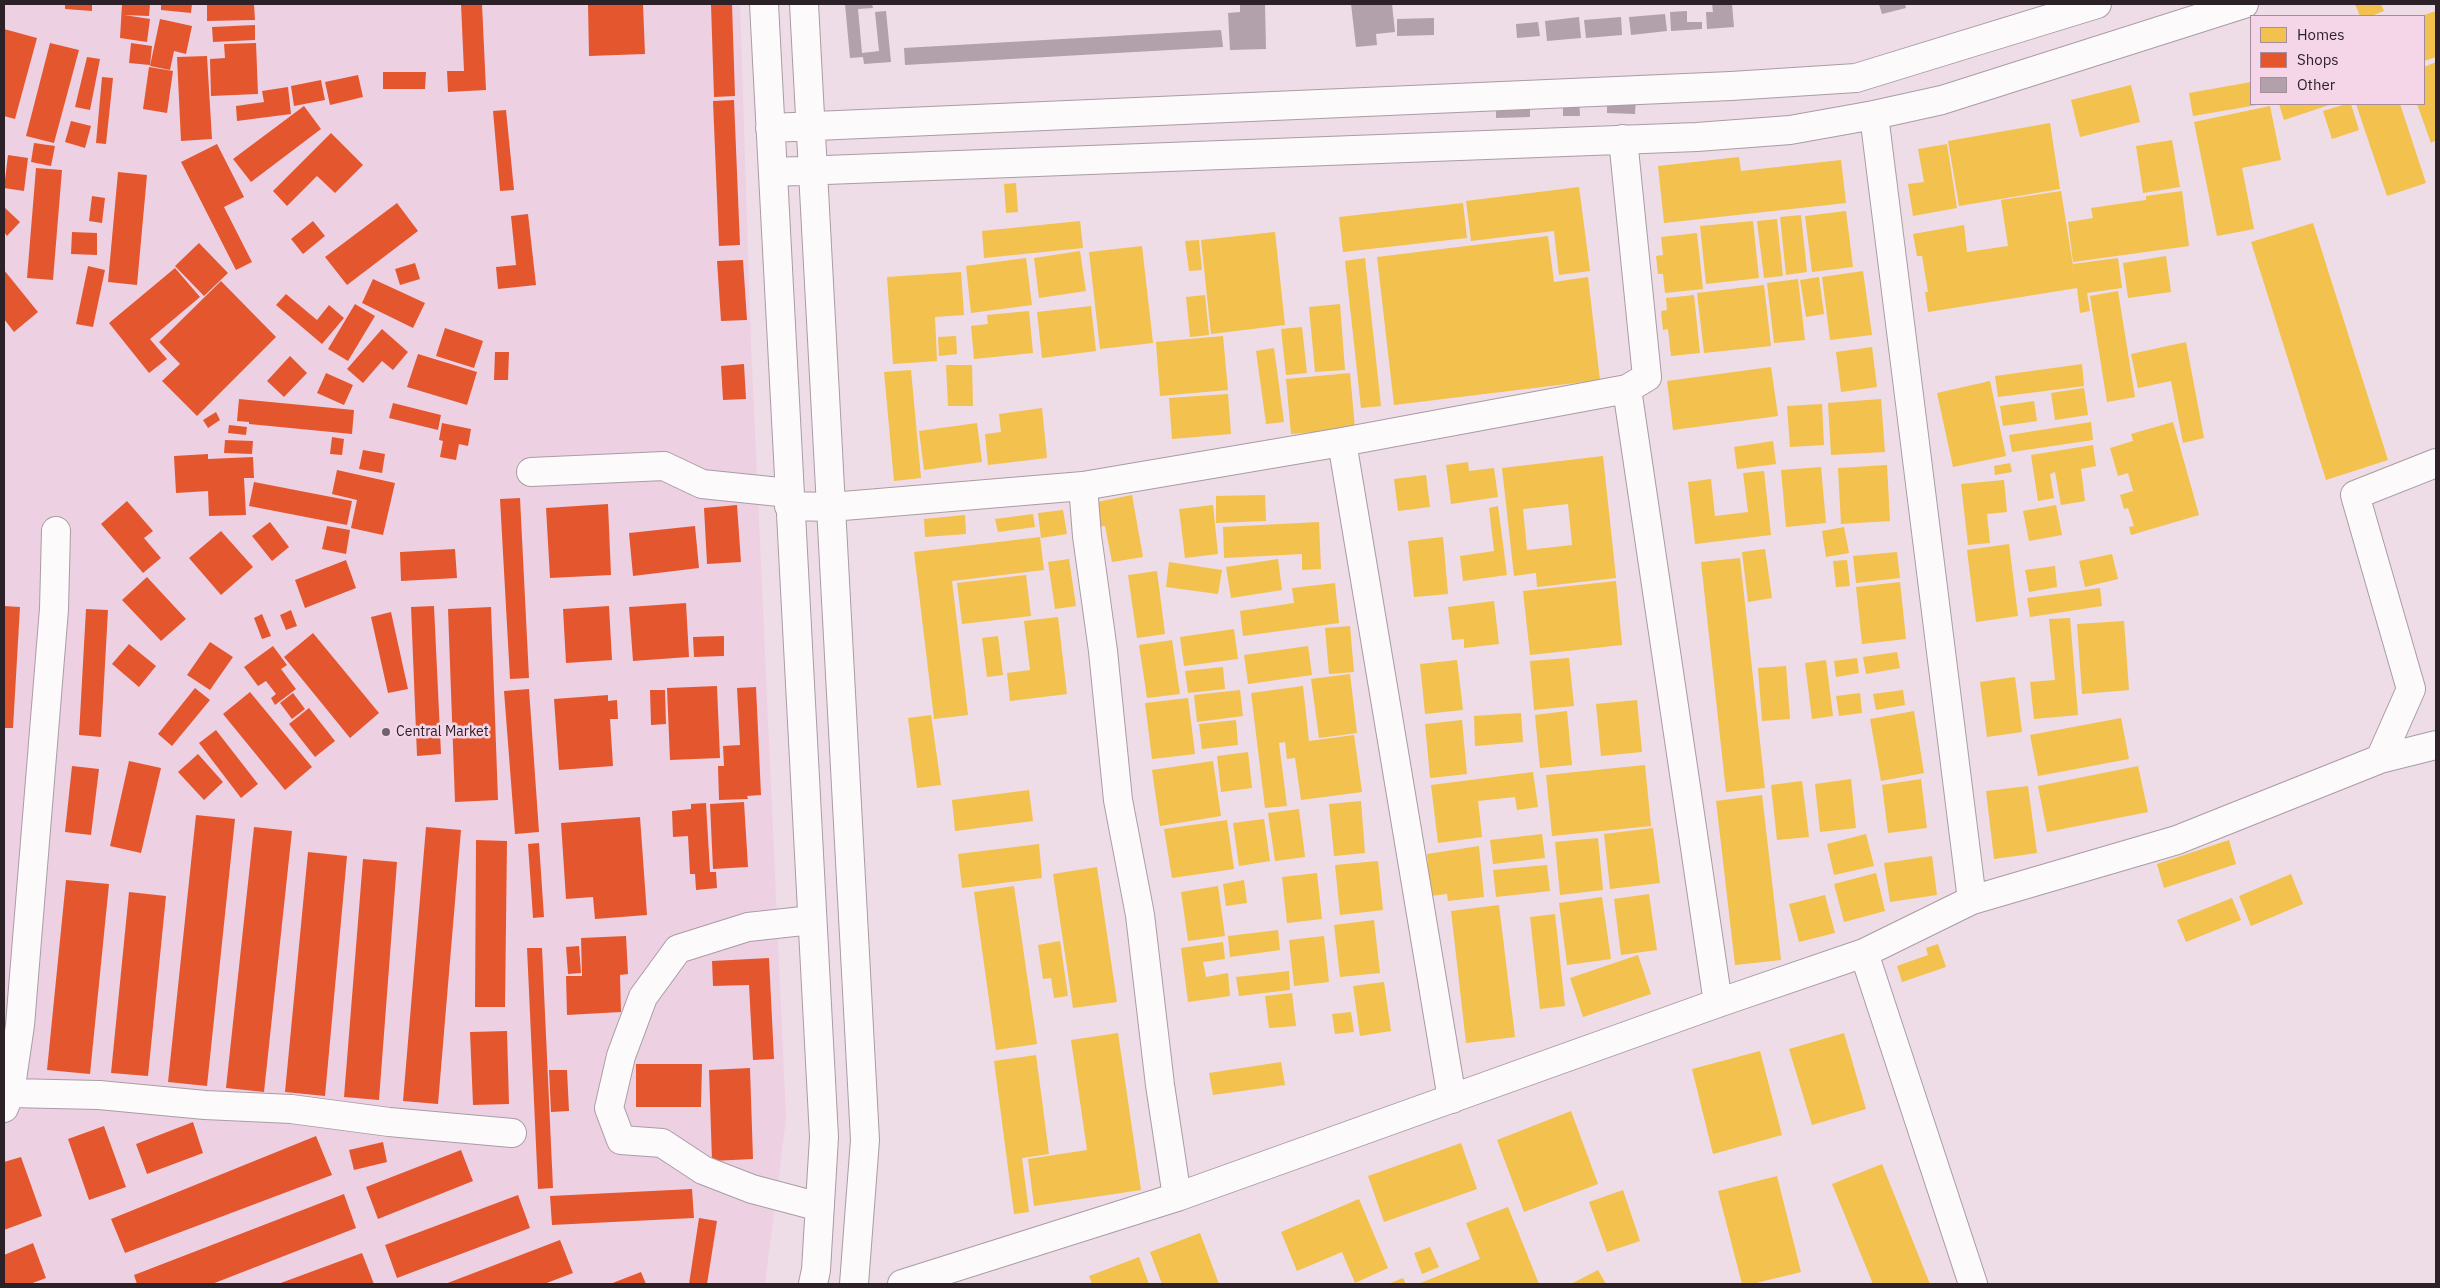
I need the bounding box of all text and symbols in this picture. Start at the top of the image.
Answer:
legend [2250,15,2425,105]
text: Homes [2297,25,2345,44]
text: Shops [2297,50,2339,69]
text: Other [2297,75,2335,94]
place label: Central Market [396,724,489,740]
marker: Central Market [380,726,392,738]

